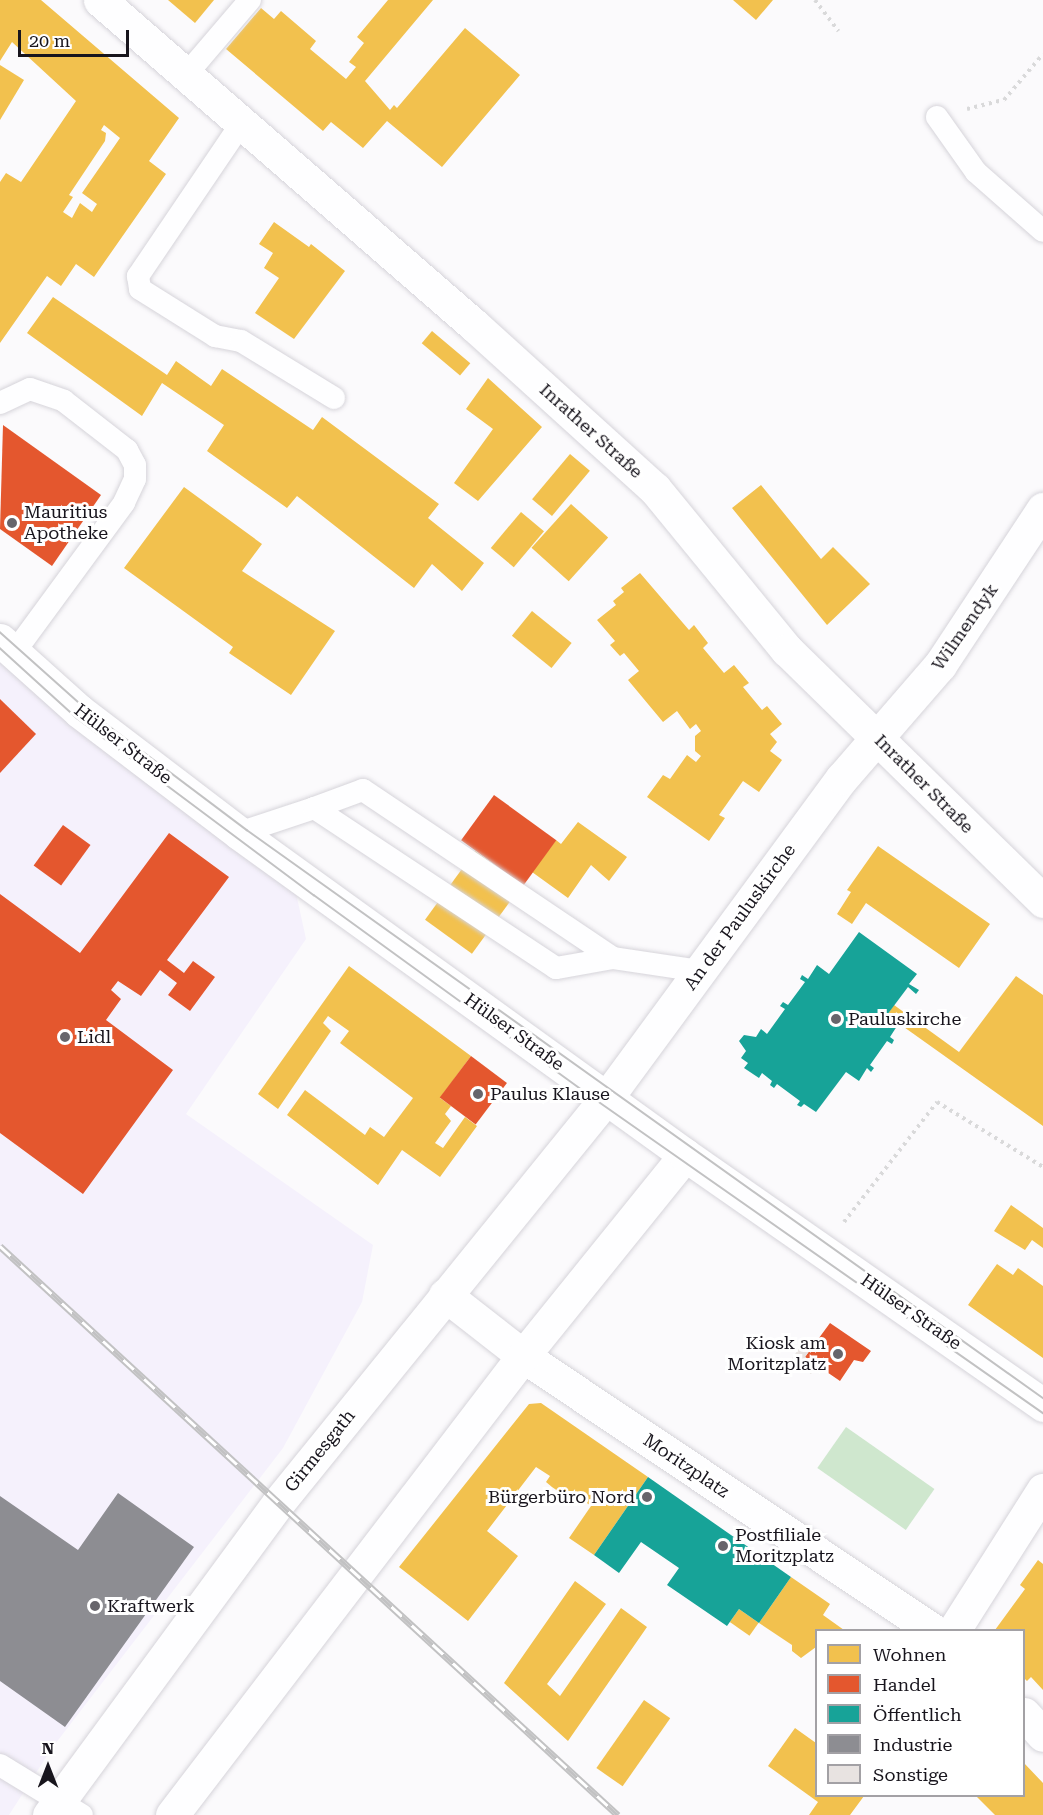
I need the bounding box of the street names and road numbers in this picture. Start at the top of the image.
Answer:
street label: Inrather Straße [535,379,647,483]
street label: Wilmendyk [927,579,1003,675]
street label: Hülser Straße [70,699,176,789]
street label: Inrather Straße [870,730,978,838]
street label: An der Pauluskirche [680,840,800,994]
street label: Hülser Straße [460,989,568,1075]
street label: Hülser Straße [857,1269,965,1355]
street label: Girmesgath [280,1405,360,1497]
street label: Moritzplatz [639,1429,733,1503]

